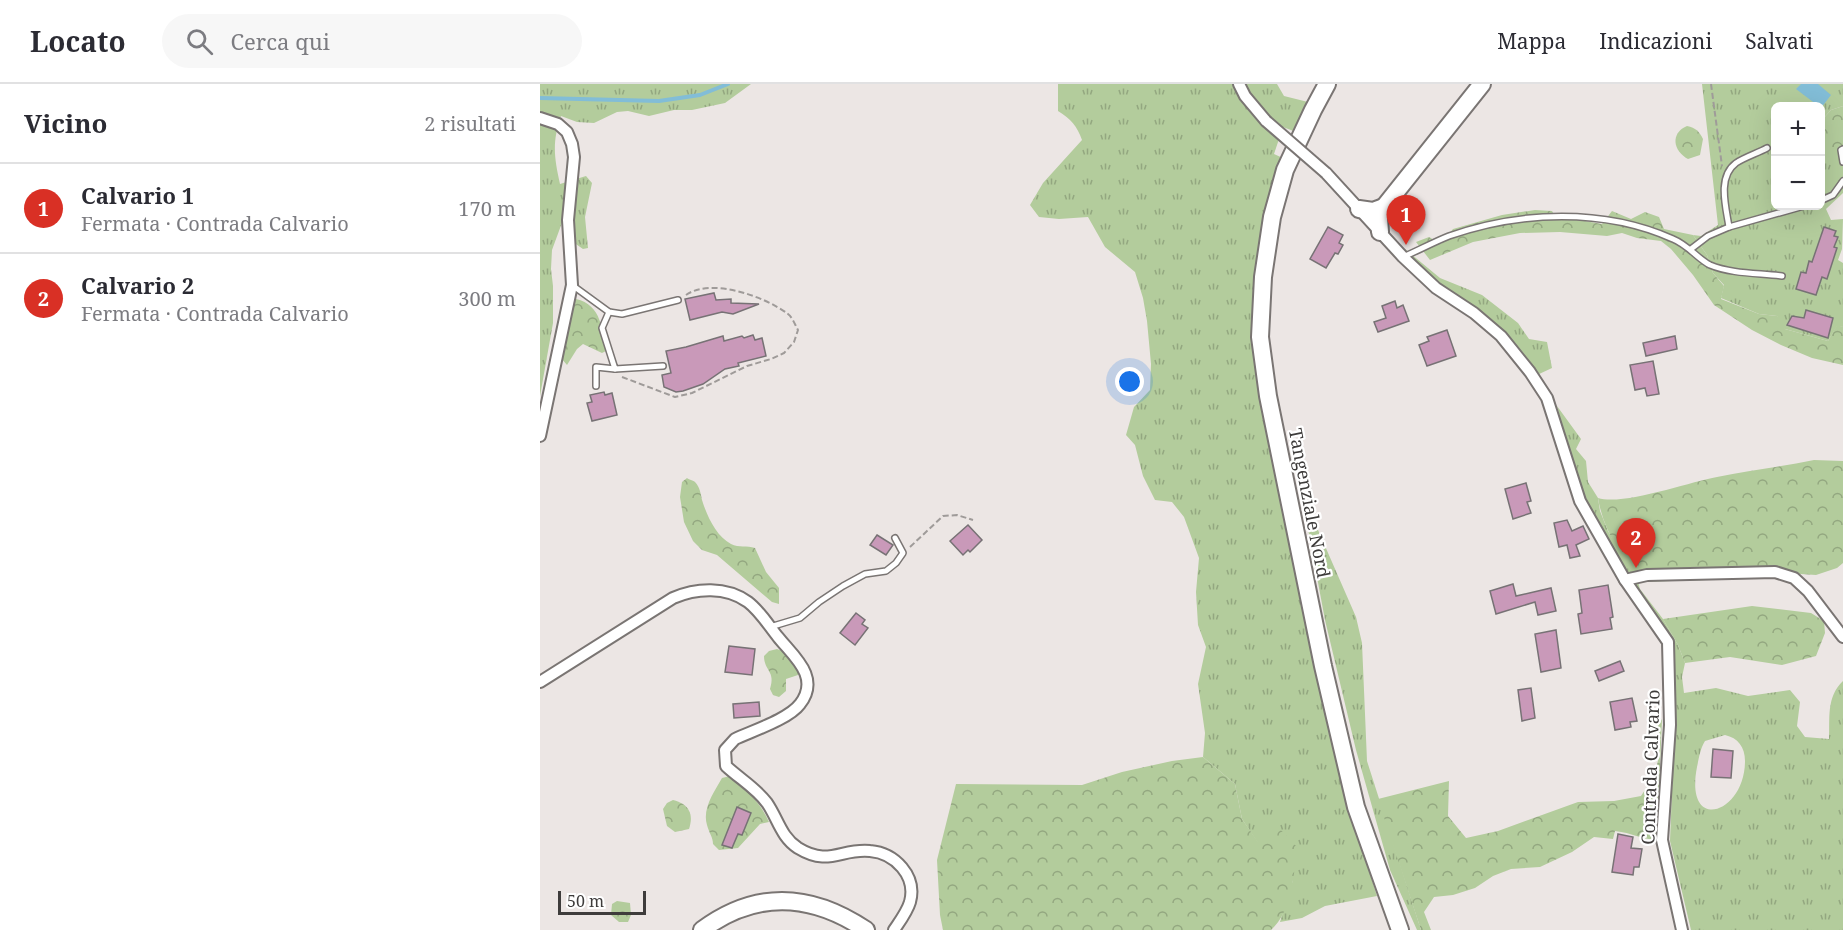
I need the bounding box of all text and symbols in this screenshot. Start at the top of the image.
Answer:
search box [162,14,582,68]
text: Locato [30,22,126,60]
icon: search [183,25,216,58]
text: Cerca qui [231,26,330,56]
text: Mappa [1497,27,1566,55]
text: Indicazioni [1599,27,1712,55]
text: Salvati [1745,27,1813,55]
map controls [1771,102,1825,210]
button: + [1771,102,1825,156]
text: Vicino [24,105,107,141]
text: 2 risultati [424,110,516,137]
button: − [1771,156,1825,210]
text: Calvario 1 [81,180,194,210]
text: 1 [38,195,49,222]
text: 170 m [458,195,516,222]
pin: 1 [1386,196,1426,245]
text: Fermata · Contrada Calvario [81,210,349,237]
text: Calvario 2 [81,270,194,300]
text: 2 [38,285,49,312]
text: 300 m [458,285,516,312]
text: Fermata · Contrada Calvario [81,300,349,327]
your location [1115,367,1144,396]
street label: Tangenziale Nord [1284,426,1336,580]
pin: 2 [1616,518,1656,568]
street label: Contrada Calvario [1635,689,1665,845]
scale bar [558,888,646,916]
text: 50 m [567,890,604,912]

